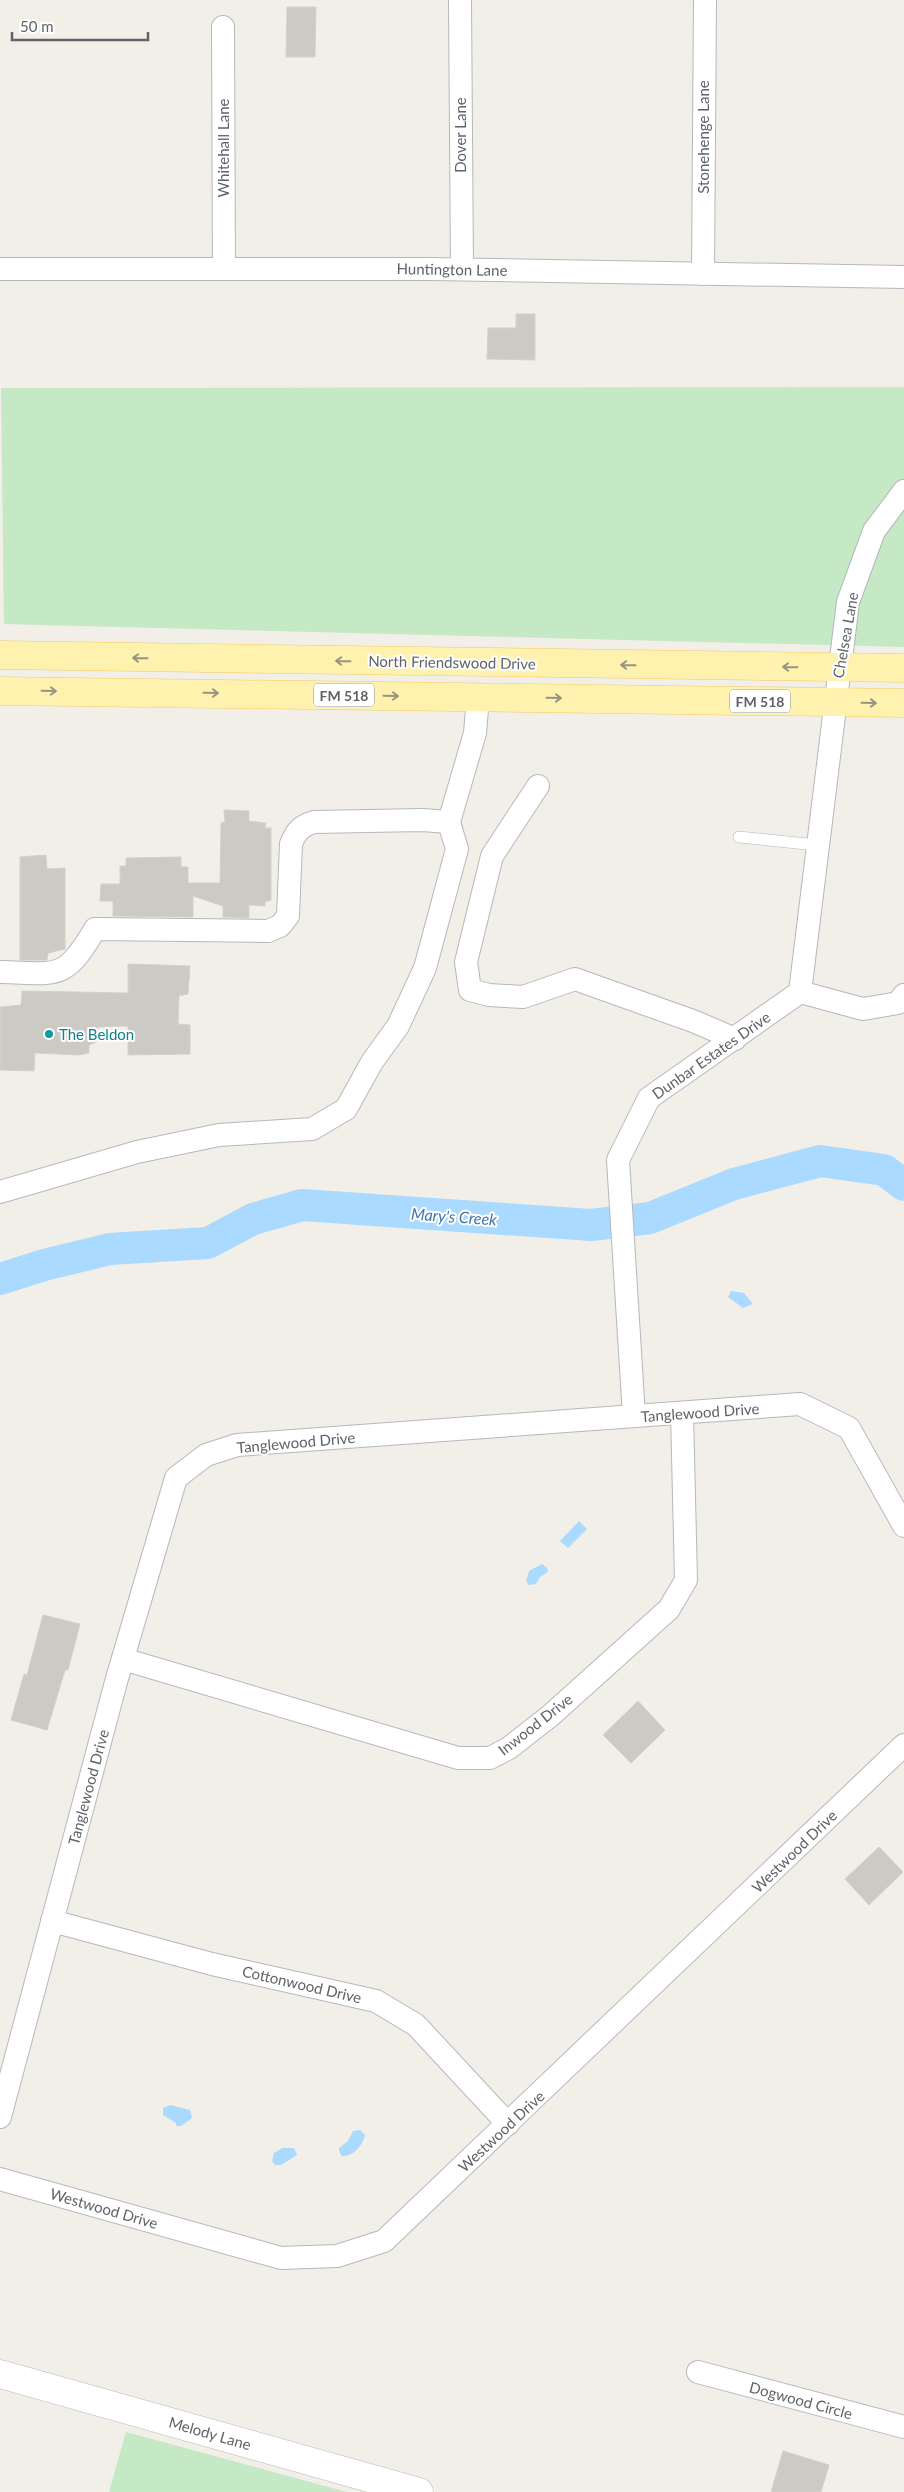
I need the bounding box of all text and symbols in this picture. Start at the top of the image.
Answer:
scale bar [12,10,149,42]
text: 50 m [20,17,54,35]
street label: Stonehenge Lane [694,80,712,194]
street label: Dover Lane [451,97,469,173]
street label: Whitehall Lane [214,98,232,197]
street label: Huntington Lane [396,259,508,279]
street label: Chelsea Lane [829,591,861,679]
street label: North Friendswood Drive [368,652,536,672]
one-way arrow [132,653,148,663]
one-way arrow [335,656,351,666]
one-way arrow [620,660,636,670]
one-way arrow [782,662,798,672]
road number: FM 518 [314,684,374,706]
one-way arrow [40,686,56,696]
one-way arrow [203,689,219,698]
road number: FM 518 [730,689,790,712]
one-way arrow [382,691,399,701]
one-way arrow [545,693,561,703]
one-way arrow [860,698,877,708]
street label: Dunbar Estates Drive [648,1007,774,1103]
place label: The Beldon [59,1025,134,1043]
marker: The Beldon [43,1028,55,1040]
water label: Mary's Creek [410,1204,498,1229]
street label: Tanglewood Drive [640,1399,760,1425]
street label: Tanglewood Drive [236,1428,356,1456]
street label: Inwood Drive [494,1689,576,1759]
street label: Tanglewood Drive [64,1727,112,1847]
street label: Westwood Drive [748,1806,840,1896]
street label: Cottonwood Drive [241,1962,364,2007]
street label: Westwood Drive [454,2086,548,2175]
street label: Westwood Drive [48,2184,160,2232]
street label: Dogwood Circle [748,2378,855,2422]
street label: Melody Lane [167,2413,253,2453]

